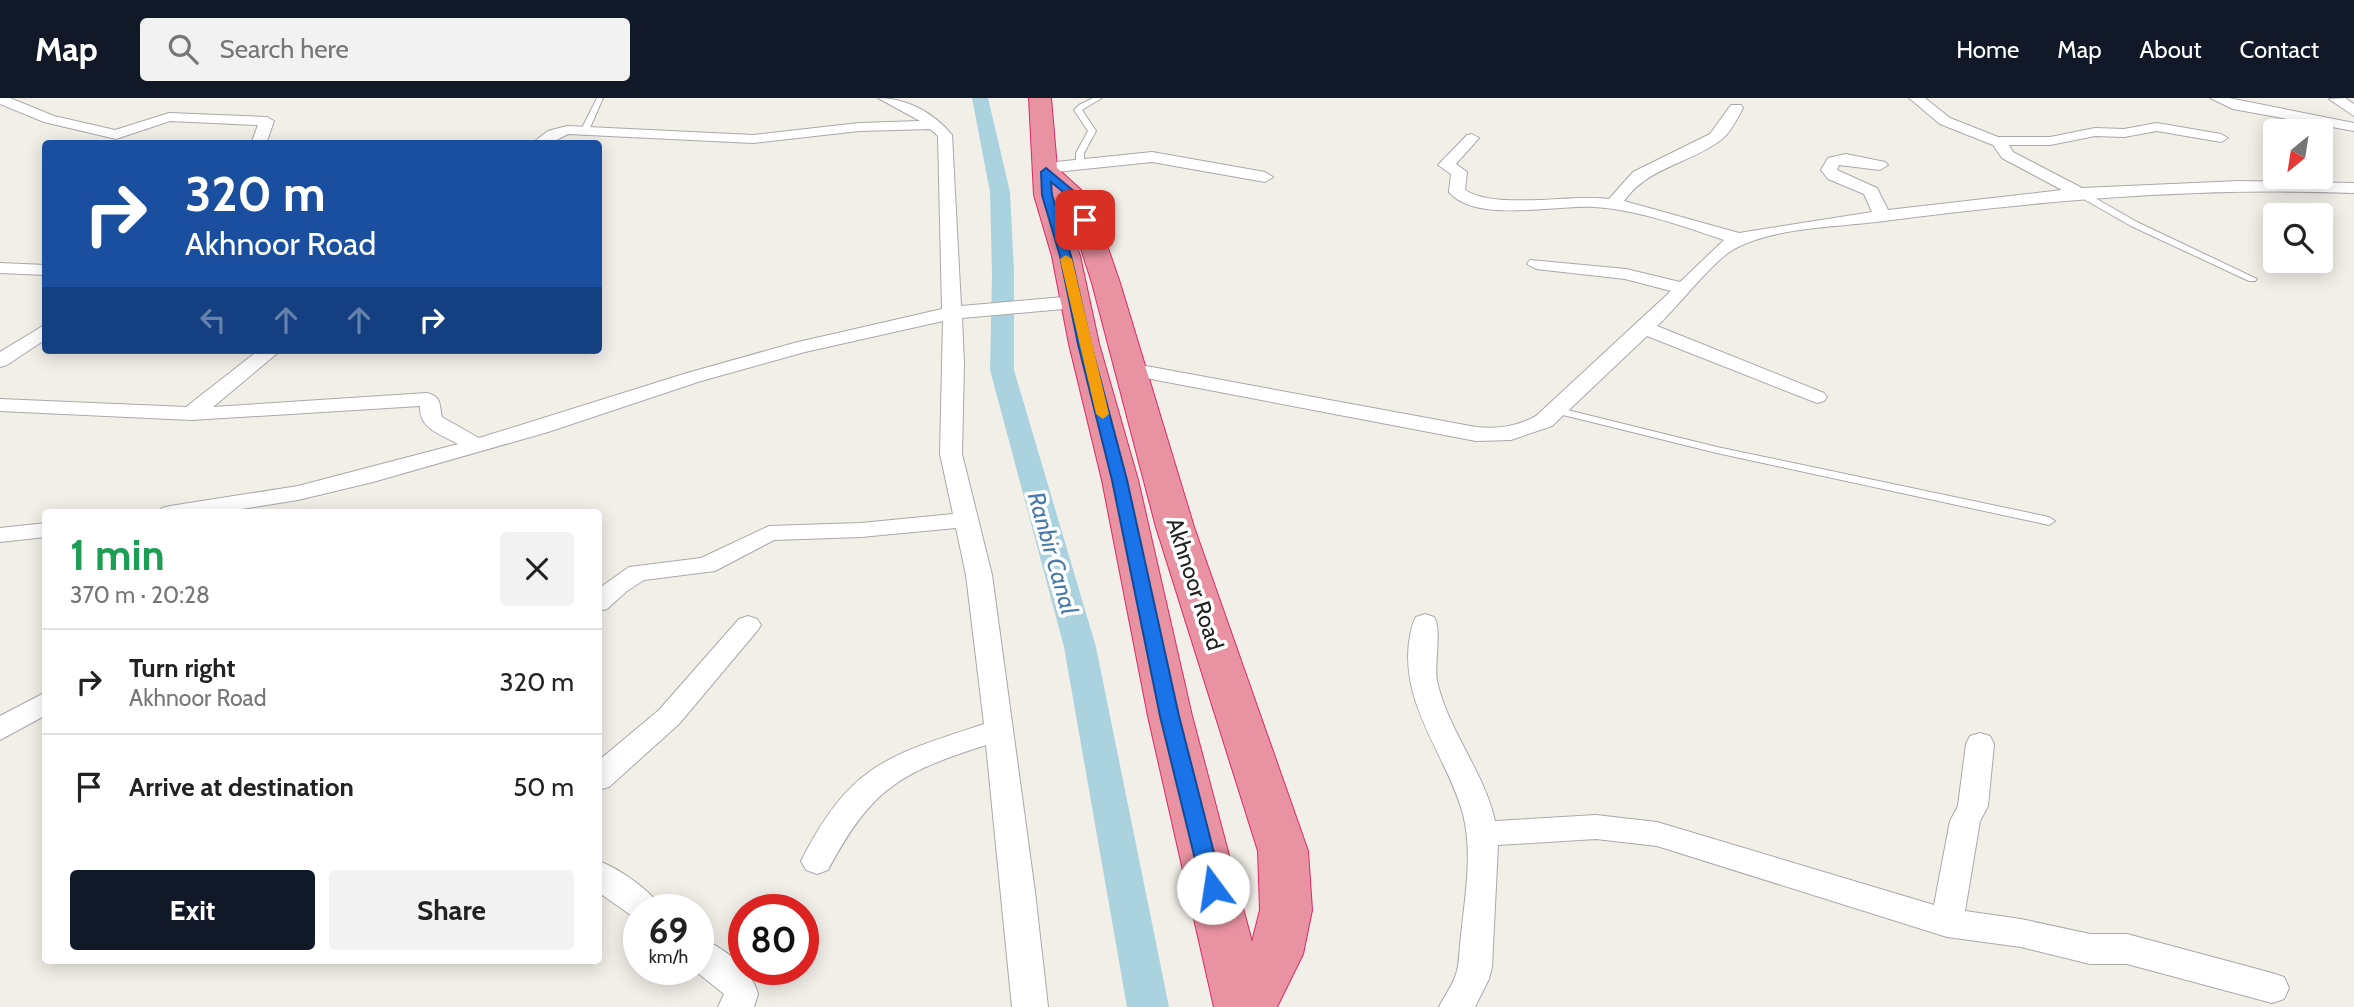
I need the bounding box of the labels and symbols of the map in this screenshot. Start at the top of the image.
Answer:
north arrow [2263,119,2333,189]
pin [1055,190,1115,250]
water label: Ranbir Canal [1022,488,1084,618]
street label: Akhnoor Road [1160,514,1230,654]
position arrow [1176,851,1250,925]
speed limit sign: 80 [728,894,819,985]

